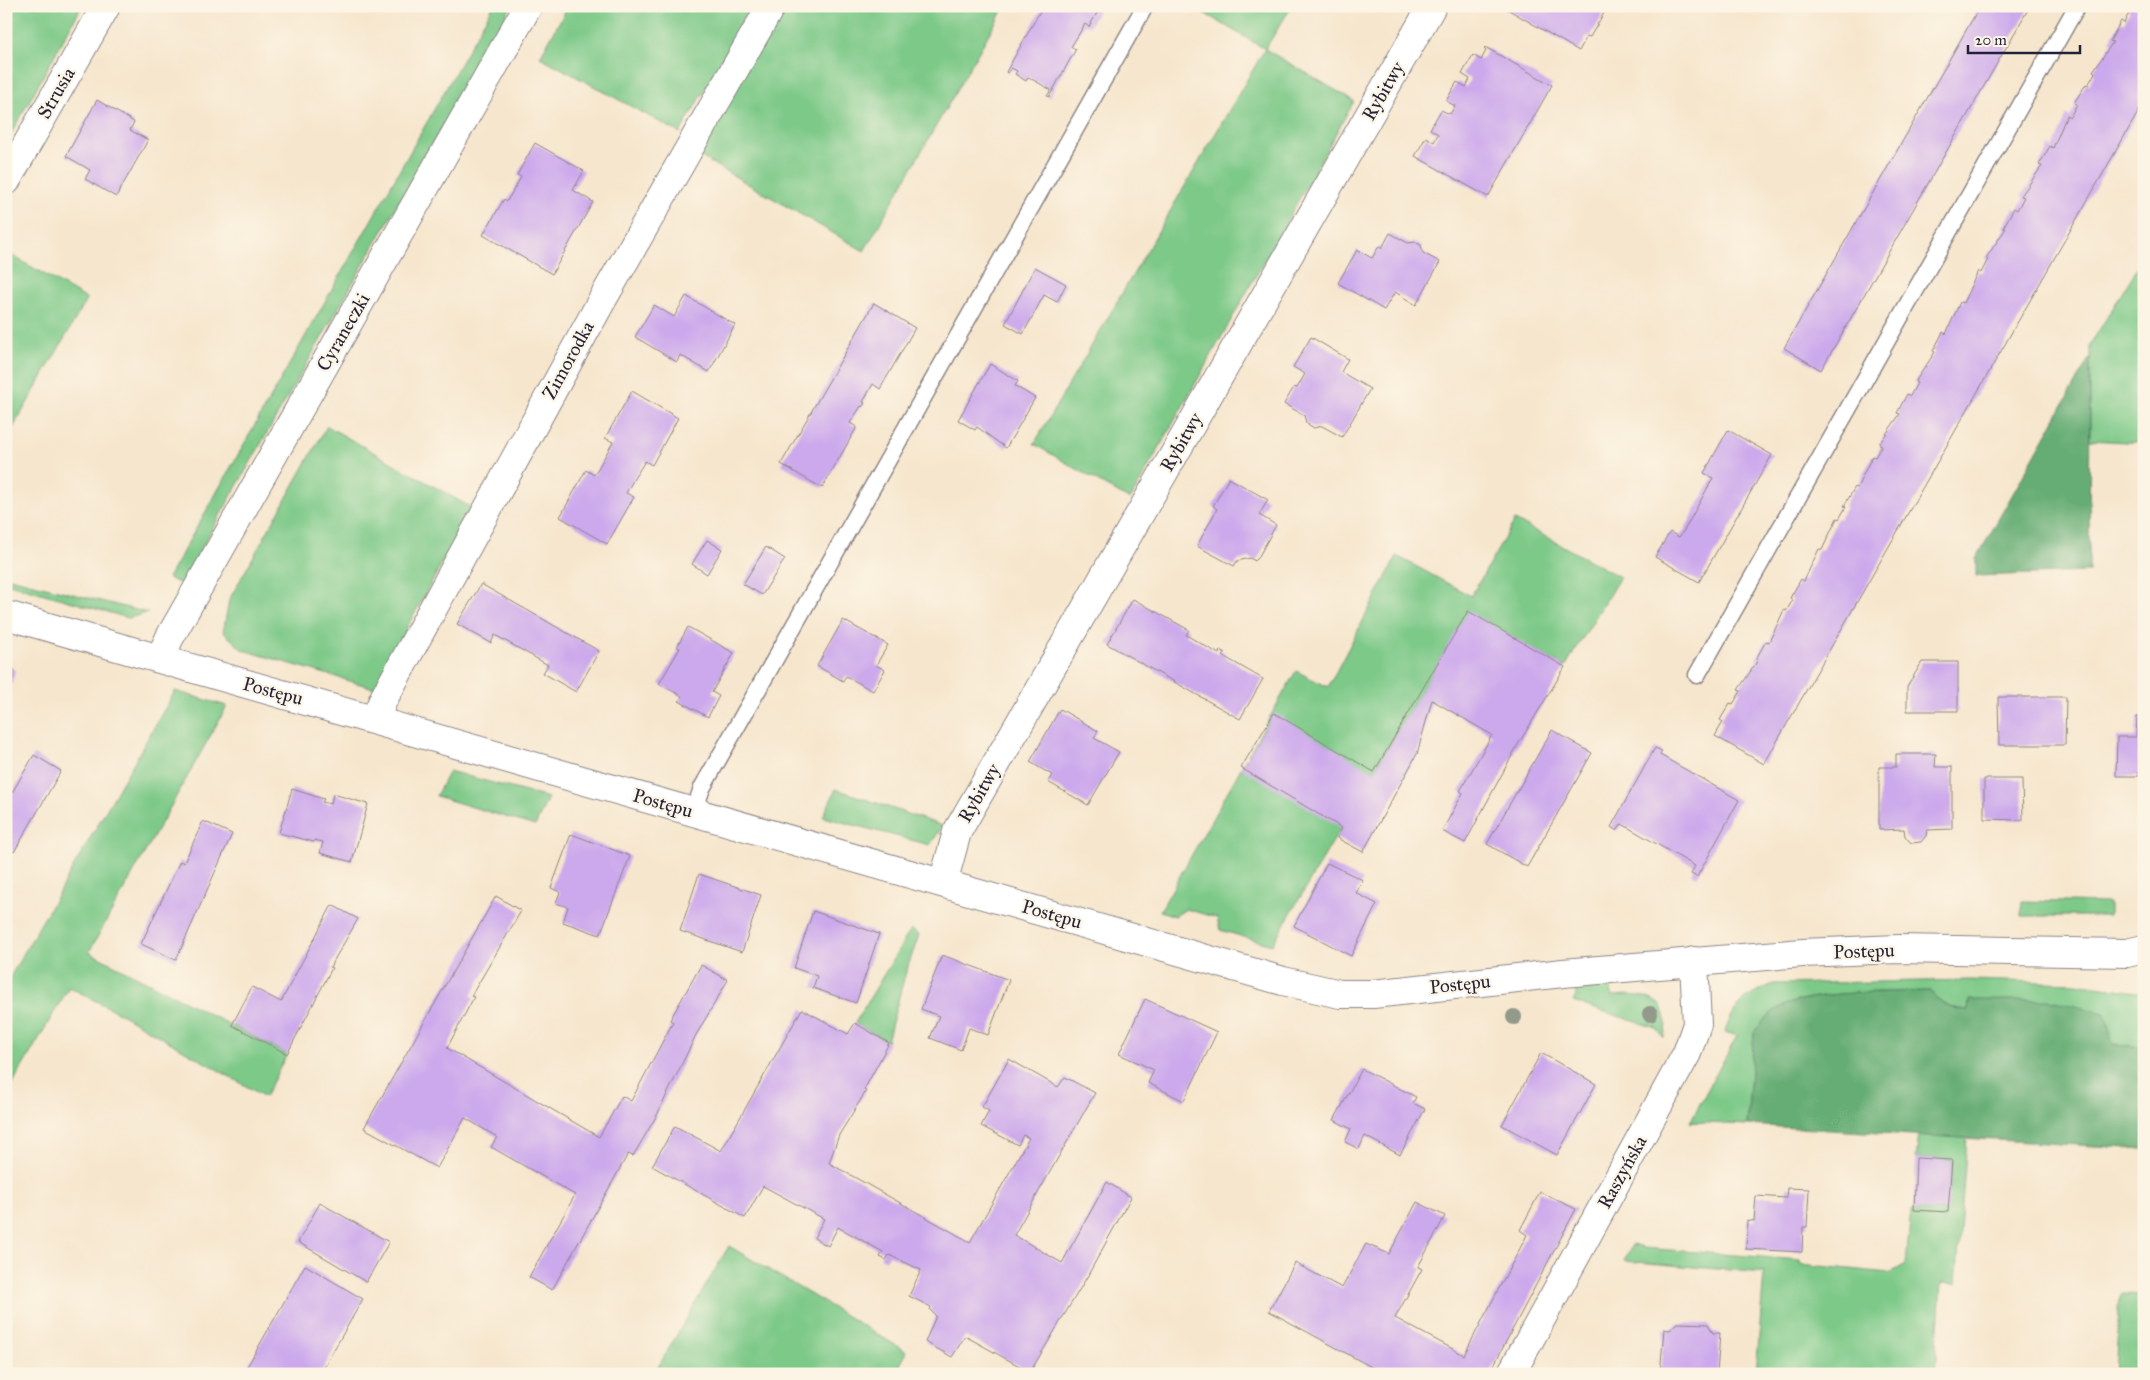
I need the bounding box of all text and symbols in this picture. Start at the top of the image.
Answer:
scale bar [1968,22,2080,54]
text: 20 m [1975,31,2007,49]
street label: Rybitwy [1357,57,1410,125]
street label: Strusia [32,63,80,123]
street label: Cyraneczki [312,289,374,375]
street label: Zimorodka [537,316,599,403]
street label: Rybitwy [1155,408,1208,476]
street label: Postępu [240,672,306,710]
street label: Rybitwy [953,759,1006,827]
street label: Postępu [630,783,696,823]
street label: Postępu [1019,894,1085,934]
street label: Postępu [1833,938,1895,964]
street label: Postępu [1428,969,1492,999]
street label: Raszyńska [1593,1131,1652,1213]

